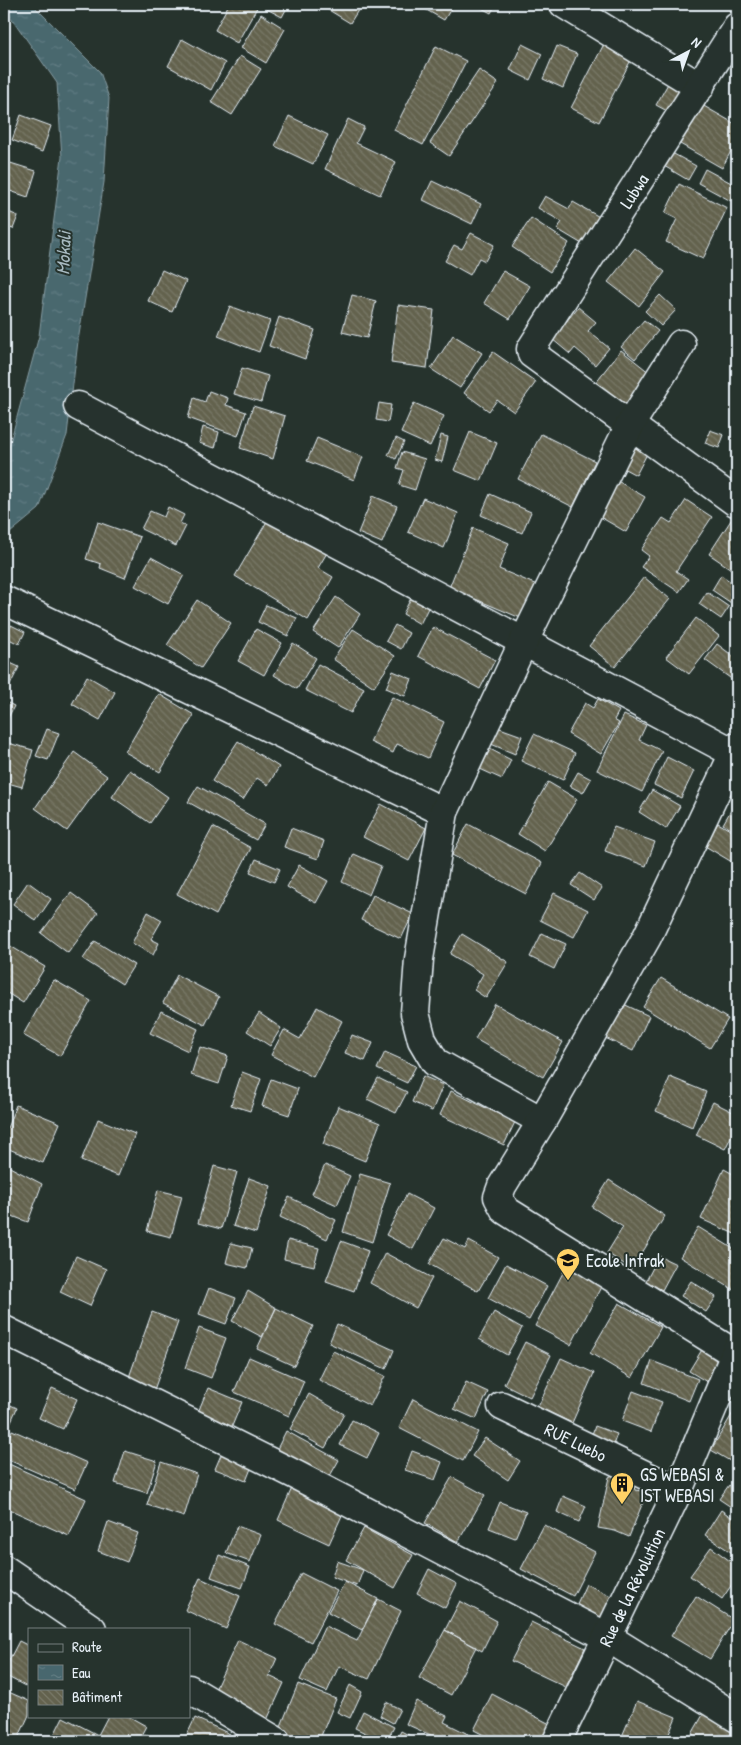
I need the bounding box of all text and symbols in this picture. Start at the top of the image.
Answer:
north arrow [664,28,714,78]
text: N [688,32,706,52]
street label: Lubwa [614,169,654,213]
water label: Mokali [49,229,77,275]
school or university icon: Ecole Infrak [555,1247,581,1281]
place label: Ecole Infrak [586,1248,665,1273]
street label: RUE Luebo [541,1416,611,1467]
place label: GS WEBASI & IST WEBASI [640,1462,724,1508]
building icon: GS WEBASI & IST WEBASI [609,1471,635,1505]
street label: Rue de la Révolution [592,1524,671,1650]
legend [28,1628,190,1718]
text: Route [72,1636,102,1657]
text: Eau [72,1662,91,1683]
text: Bâtiment [72,1686,123,1707]

